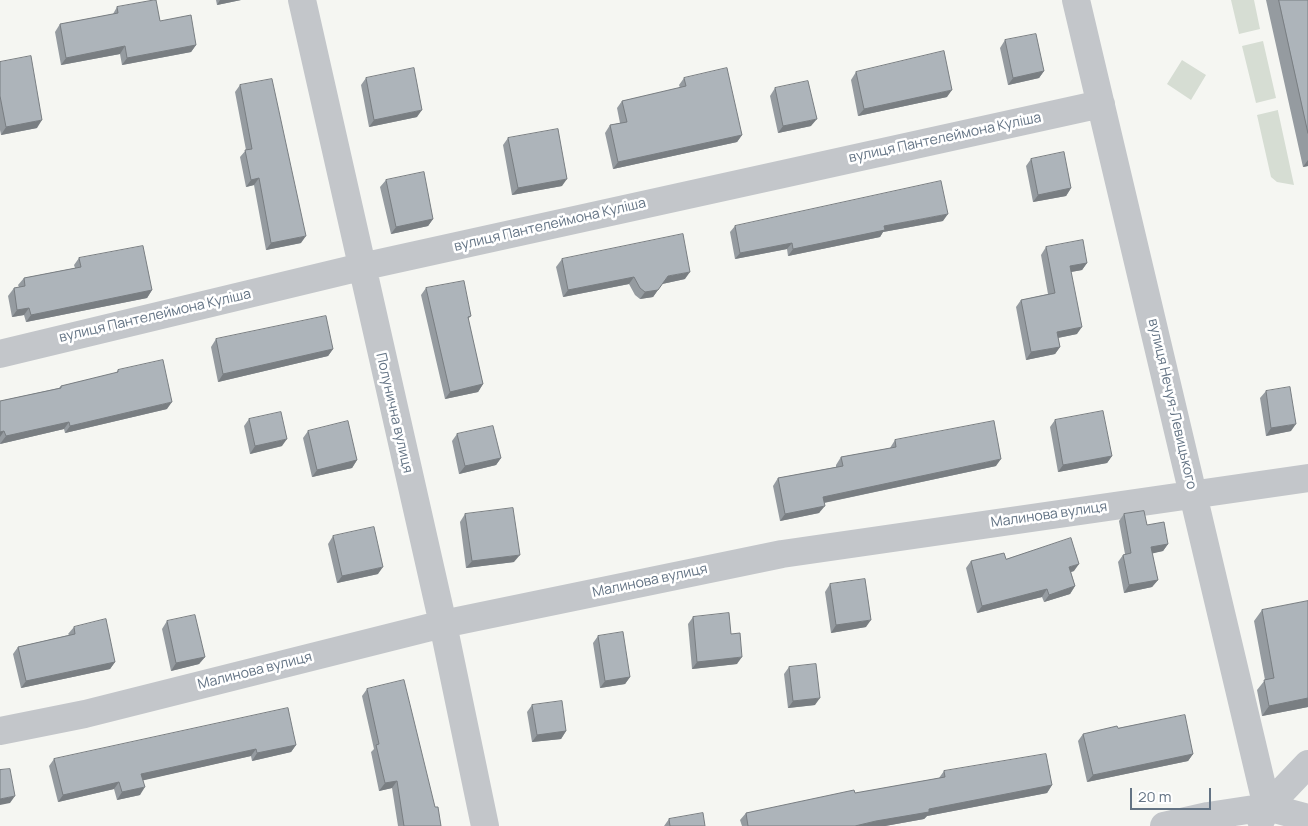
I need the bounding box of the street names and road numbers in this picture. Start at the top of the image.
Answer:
street label: вулиця Пантелеймона Куліша [847,109,1043,167]
street label: вулиця Пантелеймона Куліша [452,195,648,255]
street label: вулиця Пантелеймона Куліша [57,286,253,346]
street label: вулиця Нечуя-Левицького [1144,317,1200,491]
street label: Полунична вулиця [372,351,416,475]
street label: Малинова вулиця [990,499,1108,531]
street label: Малинова вулиця [591,561,709,601]
street label: Малинова вулиця [196,649,314,693]

